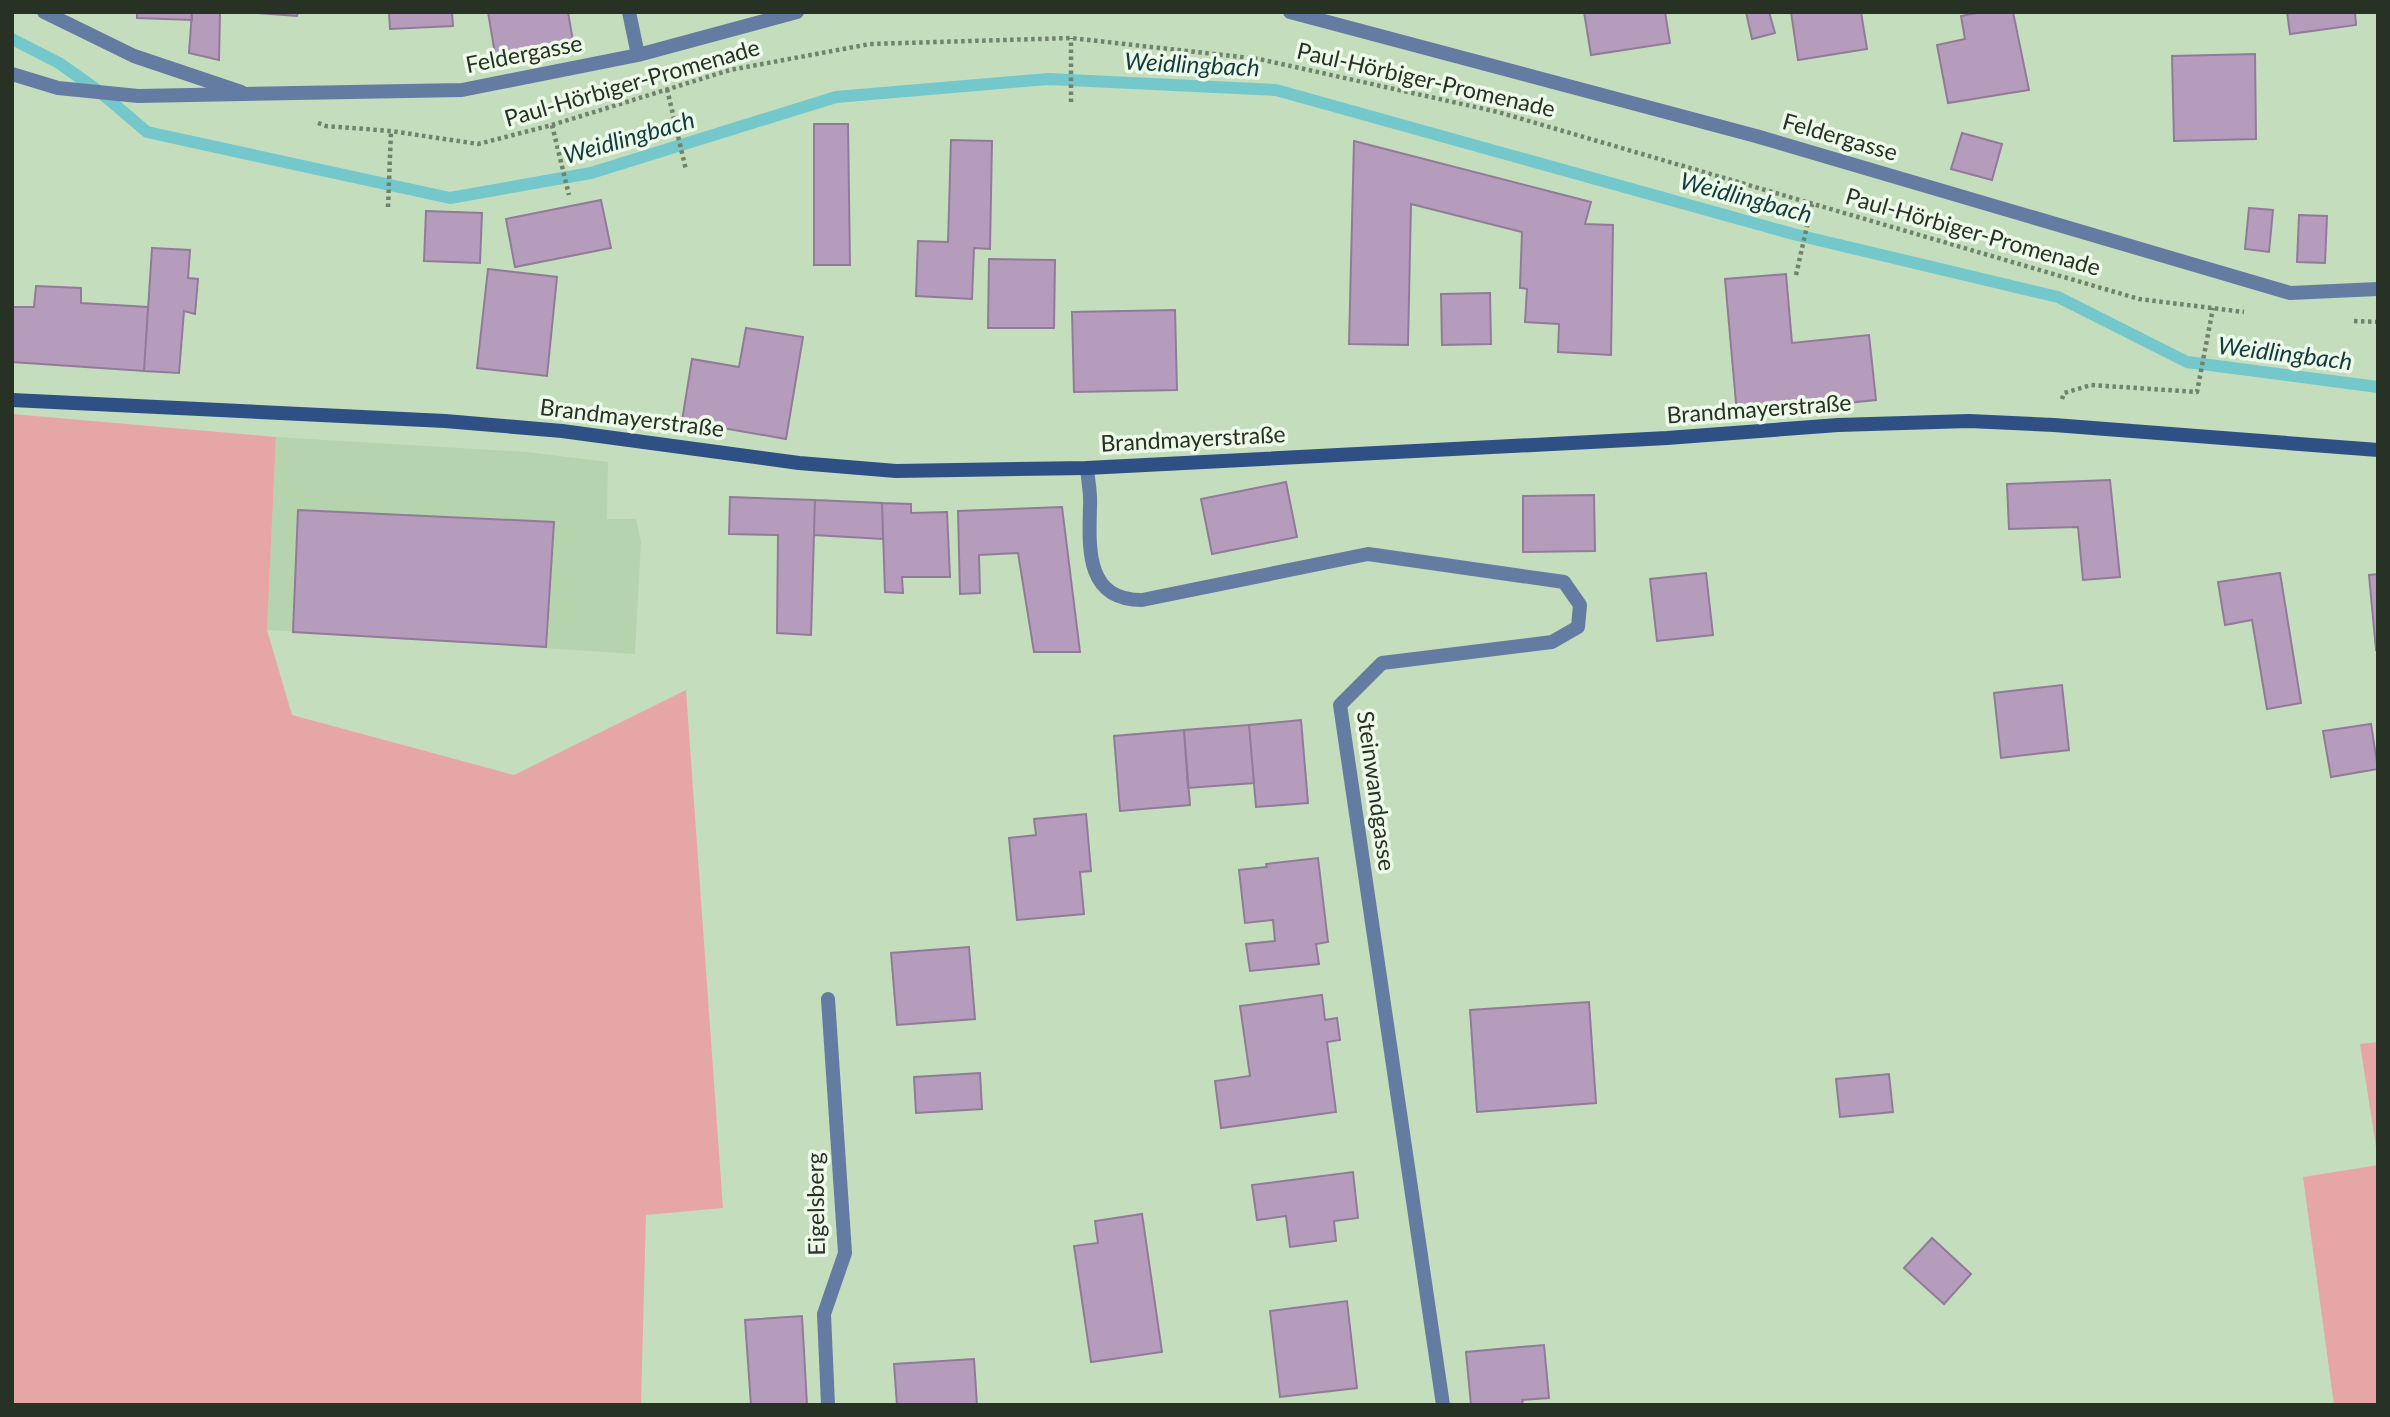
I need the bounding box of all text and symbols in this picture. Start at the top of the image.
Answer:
street label: Feldergasse [463,28,584,78]
street label: Paul-Hörbiger-Promenade [501,32,762,132]
street label: Paul-Hörbiger-Promenade [1294,36,1558,122]
water label: Weidlingbach [1124,45,1260,82]
water label: Weidlingbach [560,104,698,169]
street label: Feldergasse [1780,106,1901,166]
water label: Weidlingbach [1677,165,1815,228]
street label: Paul-Hörbiger-Promenade [1843,181,2104,281]
water label: Weidlingbach [2216,330,2354,375]
street label: Brandmayerstraße [1666,388,1852,428]
street label: Brandmayerstraße [538,392,726,442]
street label: Brandmayerstraße [1100,419,1286,457]
street label: Steinwandgasse [1352,709,1402,873]
street label: Eigelsberg [800,1152,830,1256]

